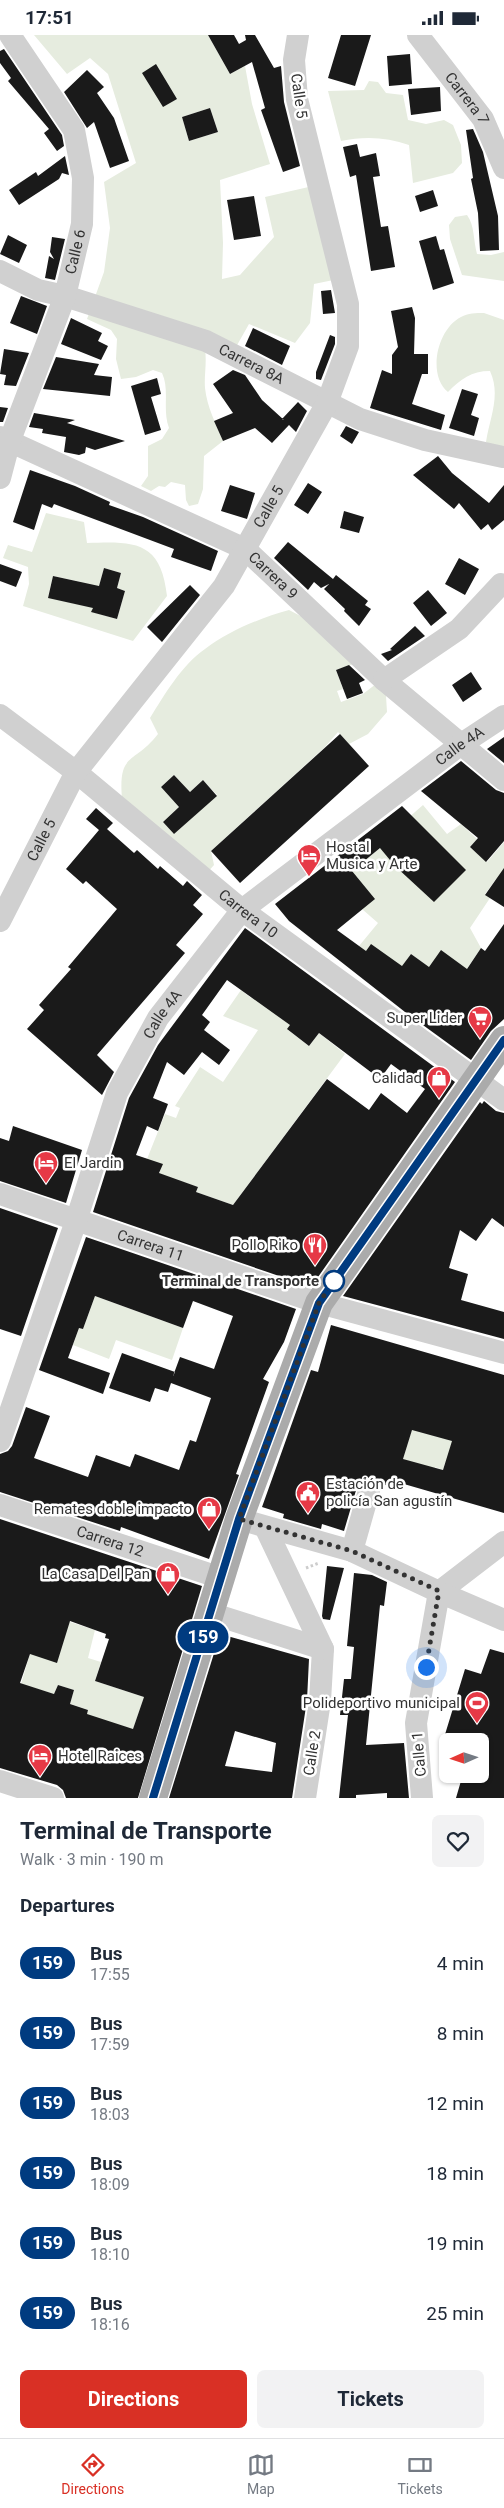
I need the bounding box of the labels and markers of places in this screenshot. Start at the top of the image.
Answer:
place label: Hostal Musica y Arte [326,838,417,873]
hotel icon: Hostal Musica y Arte [296,843,322,877]
supermarket icon: Super Lider [467,1005,493,1039]
place label: Super Lider [386,1009,462,1027]
shop icon: Calidad [426,1065,452,1099]
place label: Calidad [372,1069,422,1087]
hotel icon: El Jardin [33,1150,59,1184]
place label: El Jardin [64,1154,122,1172]
restaurant icon: Pollo Riko [302,1232,328,1266]
place label: Pollo Riko [231,1236,298,1254]
marker: Terminal de Transporte [323,1270,345,1292]
place label: Terminal de Transporte [162,1272,319,1290]
place label: Estación de policía San agustín [326,1475,452,1510]
public building icon: Estación de policía San agustín [295,1480,321,1514]
shop icon: Remates doble impacto [196,1496,222,1530]
place label: Remates doble impacto [34,1500,192,1518]
shop icon: La Casa Del Pan [155,1561,181,1595]
place label: La Casa Del Pan [42,1565,150,1583]
sports icon: Polideportivo municipal [464,1690,490,1724]
place label: Polideportivo municipal [303,1694,460,1712]
hotel icon: Hotel Raices [27,1743,53,1777]
place label: Hotel Raices [58,1747,142,1765]

